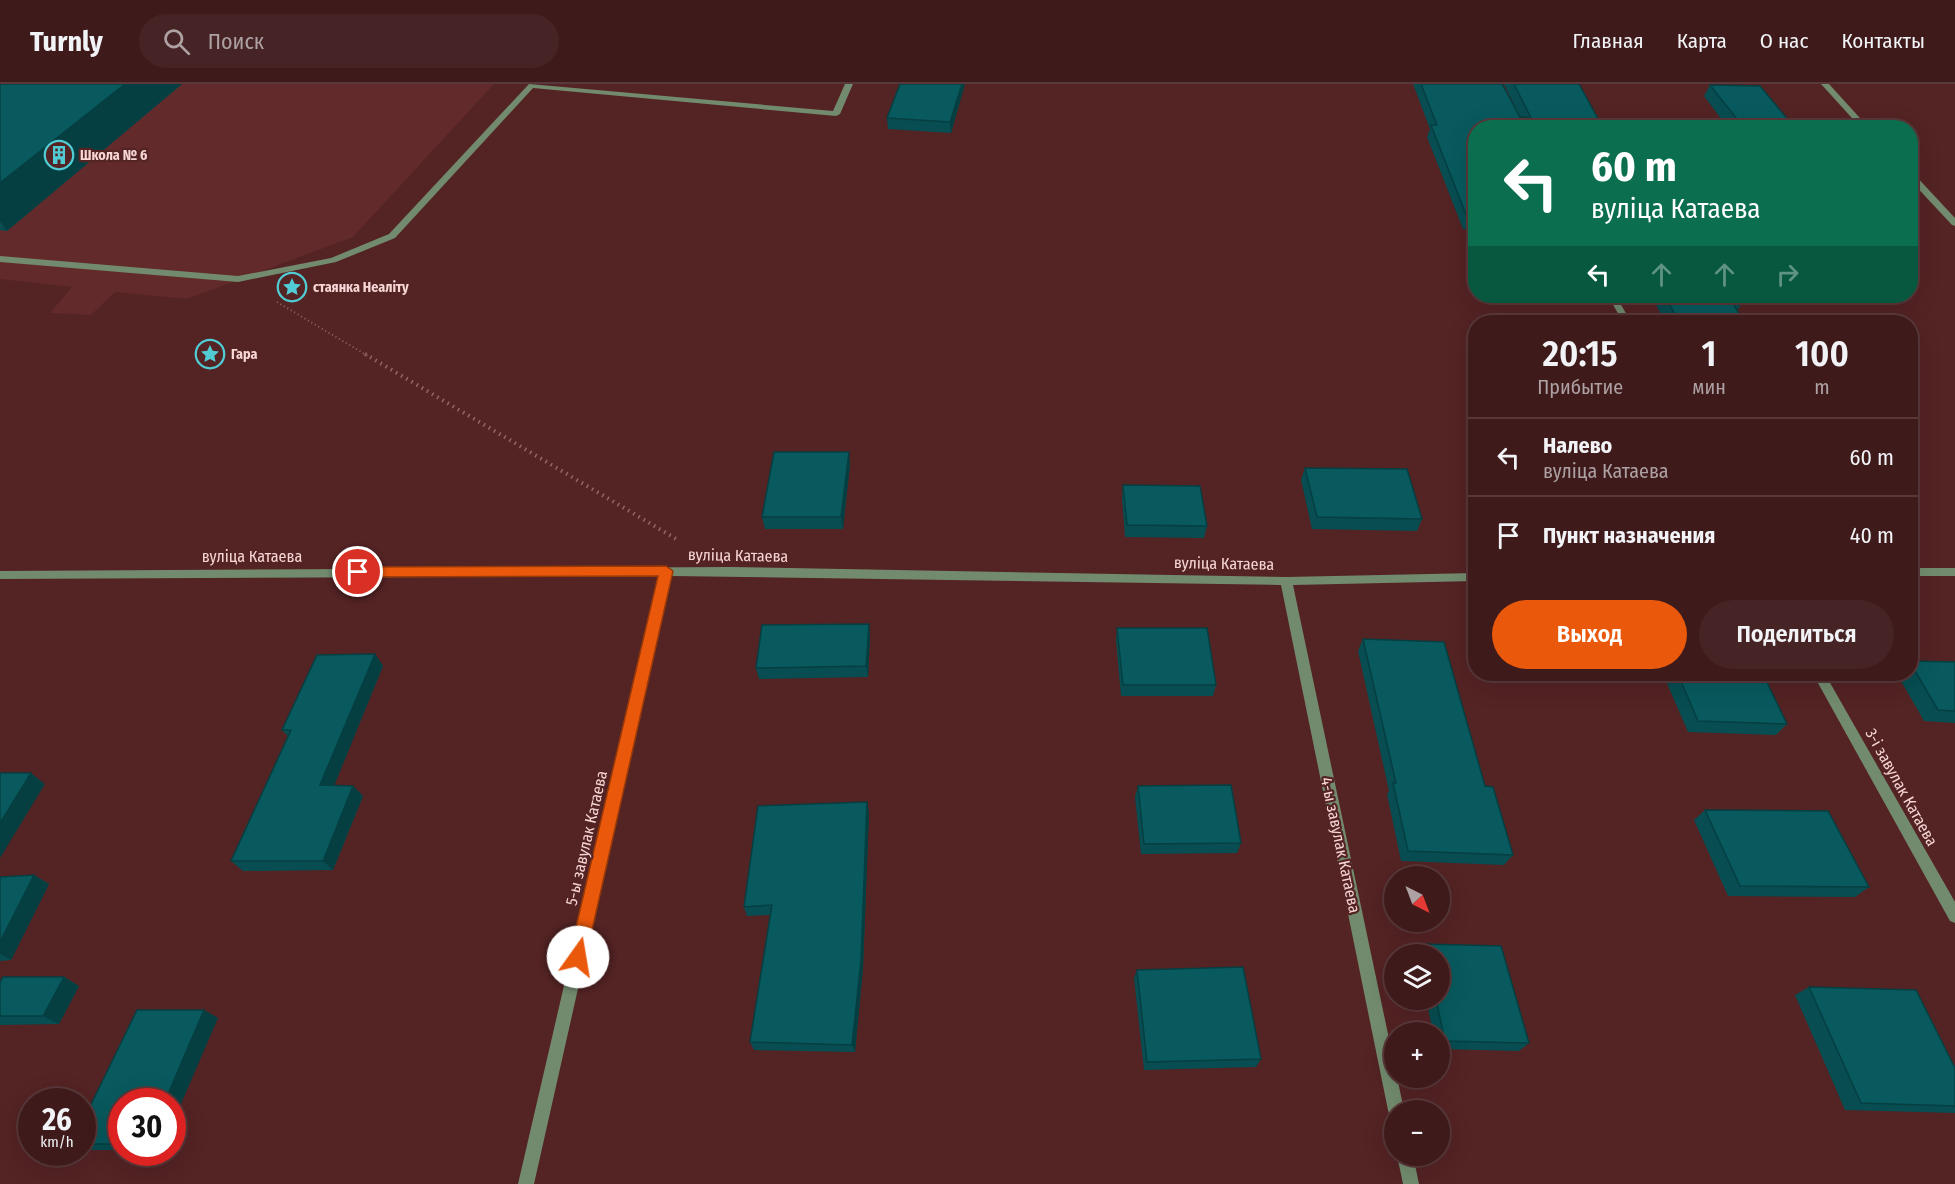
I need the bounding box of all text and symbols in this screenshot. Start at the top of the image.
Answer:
search box [139,14,559,68]
text: Turnly [30,25,103,58]
icon: search [160,25,193,58]
text: Поиск [208,28,264,55]
text: Главная [1573,28,1644,54]
text: Карта [1677,28,1727,54]
text: О нас [1760,28,1808,54]
text: Контакты [1841,28,1925,54]
building icon: Школа № 6 [43,139,75,171]
text: 60 m [1591,142,1677,192]
icon: left [1492,144,1570,222]
place label: Школа № 6 [80,147,147,164]
text: вуліца Катаева [1591,193,1761,225]
icon: left [1582,258,1615,291]
icon: ahead [1645,258,1678,291]
icon: ahead [1708,258,1741,291]
icon: right [1771,258,1804,291]
place icon: стаянка Неаліту [276,271,308,303]
place label: стаянка Неаліту [313,279,409,296]
text: 20:15 [1543,332,1618,376]
text: 1 [1702,332,1717,376]
text: 100 [1795,332,1849,376]
place icon: Гара [194,338,226,370]
place label: Гара [231,346,258,363]
text: Прибытие [1537,375,1623,399]
text: мин [1692,375,1726,399]
text: m [1814,375,1830,399]
text: Налево [1543,432,1612,459]
icon: left [1492,441,1525,474]
text: 60 m [1850,444,1894,471]
text: вуліца Катаева [1543,459,1669,483]
icon: arrive [1492,519,1525,552]
text: Пункт назначения [1543,522,1715,549]
text: 40 m [1850,522,1894,549]
street label: вуліца Катаева [688,545,789,566]
pin [332,546,383,597]
street label: вуліца Катаева [202,547,302,566]
street label: вуліца Катаева [1174,553,1275,574]
icon: arrive [341,555,374,588]
button: Выход [1492,600,1687,669]
button: Поделиться [1699,600,1894,669]
street label: 3-і завулак Катаева [1861,725,1942,849]
street label: 5-ы завулак Катаева [562,769,611,907]
street label: 4-ы завулак Катаева [1317,775,1364,915]
north arrow [1384,866,1450,932]
map controls [1384,866,1450,1166]
position arrow [546,925,610,989]
button: layers [1384,944,1450,1010]
button: + [1384,1022,1450,1088]
speed limit sign: 30 [108,1088,186,1166]
button: − [1384,1100,1450,1166]
text: 26 [42,1102,72,1138]
text: km/h [40,1133,74,1151]

